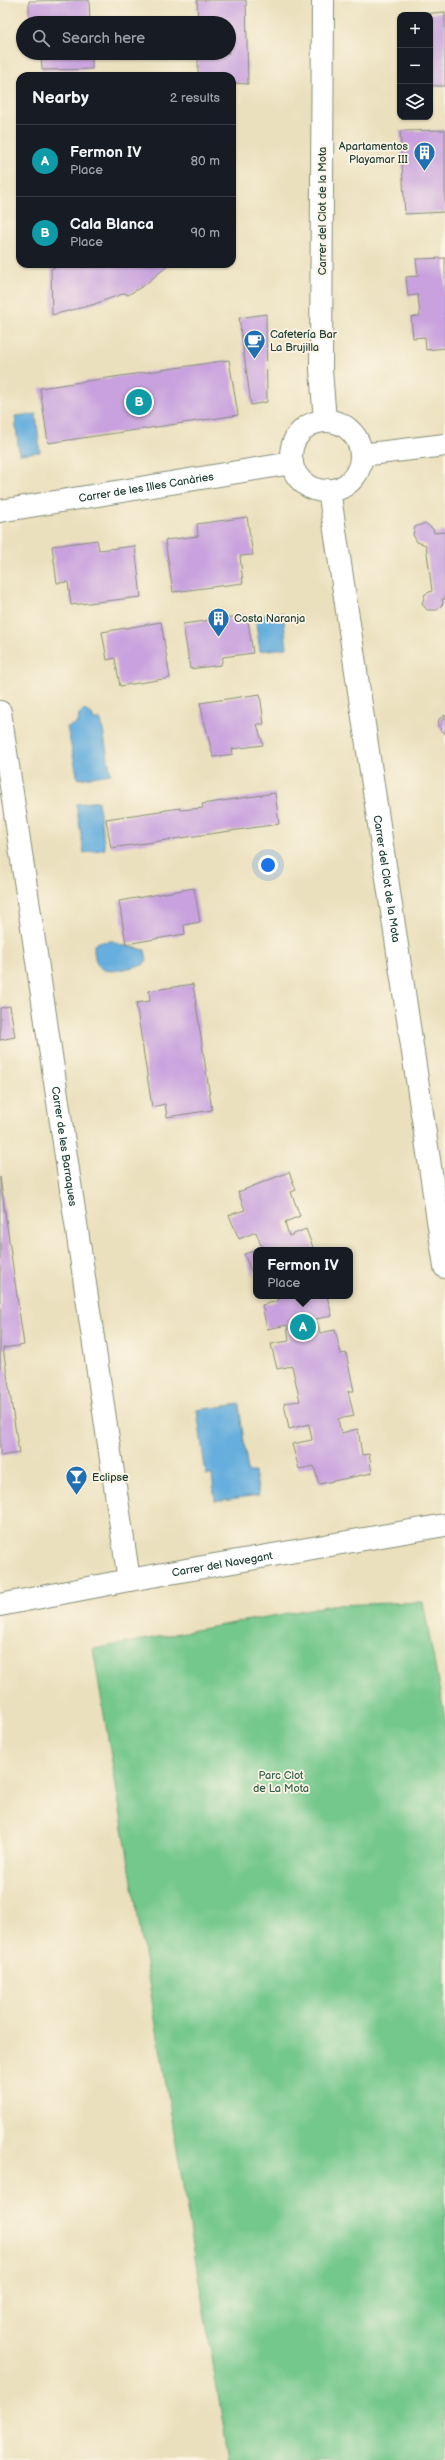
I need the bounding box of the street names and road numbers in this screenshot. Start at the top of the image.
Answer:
street label: Carrer del Clot de la Mota [316,147,329,275]
street label: Carrer de les Illes Canàries [77,469,215,505]
street label: Carrer del Clot de la Mota [371,814,403,943]
street label: Carrer de les Barraques [49,1086,80,1207]
street label: Carrer del Navegant [171,1549,274,1579]

